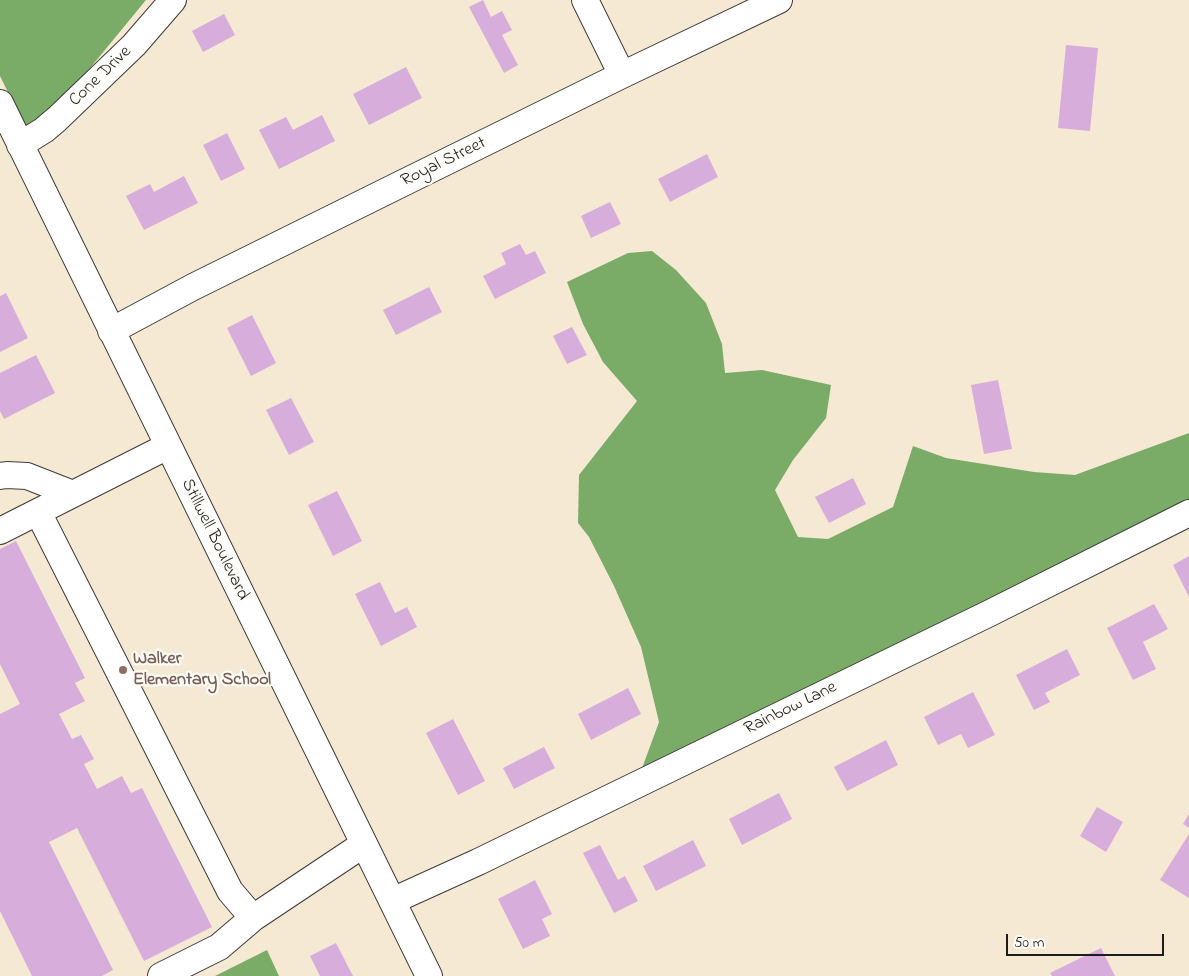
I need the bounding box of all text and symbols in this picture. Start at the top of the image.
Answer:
street label: Cone Drive [65,42,137,112]
street label: Royal Street [398,133,490,193]
street label: Stillwell Boulevard [175,476,253,604]
place label: Walker Elementary School [133,649,271,692]
marker: Walker Elementary School [117,664,129,676]
street label: Rainbow Lane [741,677,841,741]
scale bar [1009,924,1166,956]
text: 50 m [1014,932,1044,954]

